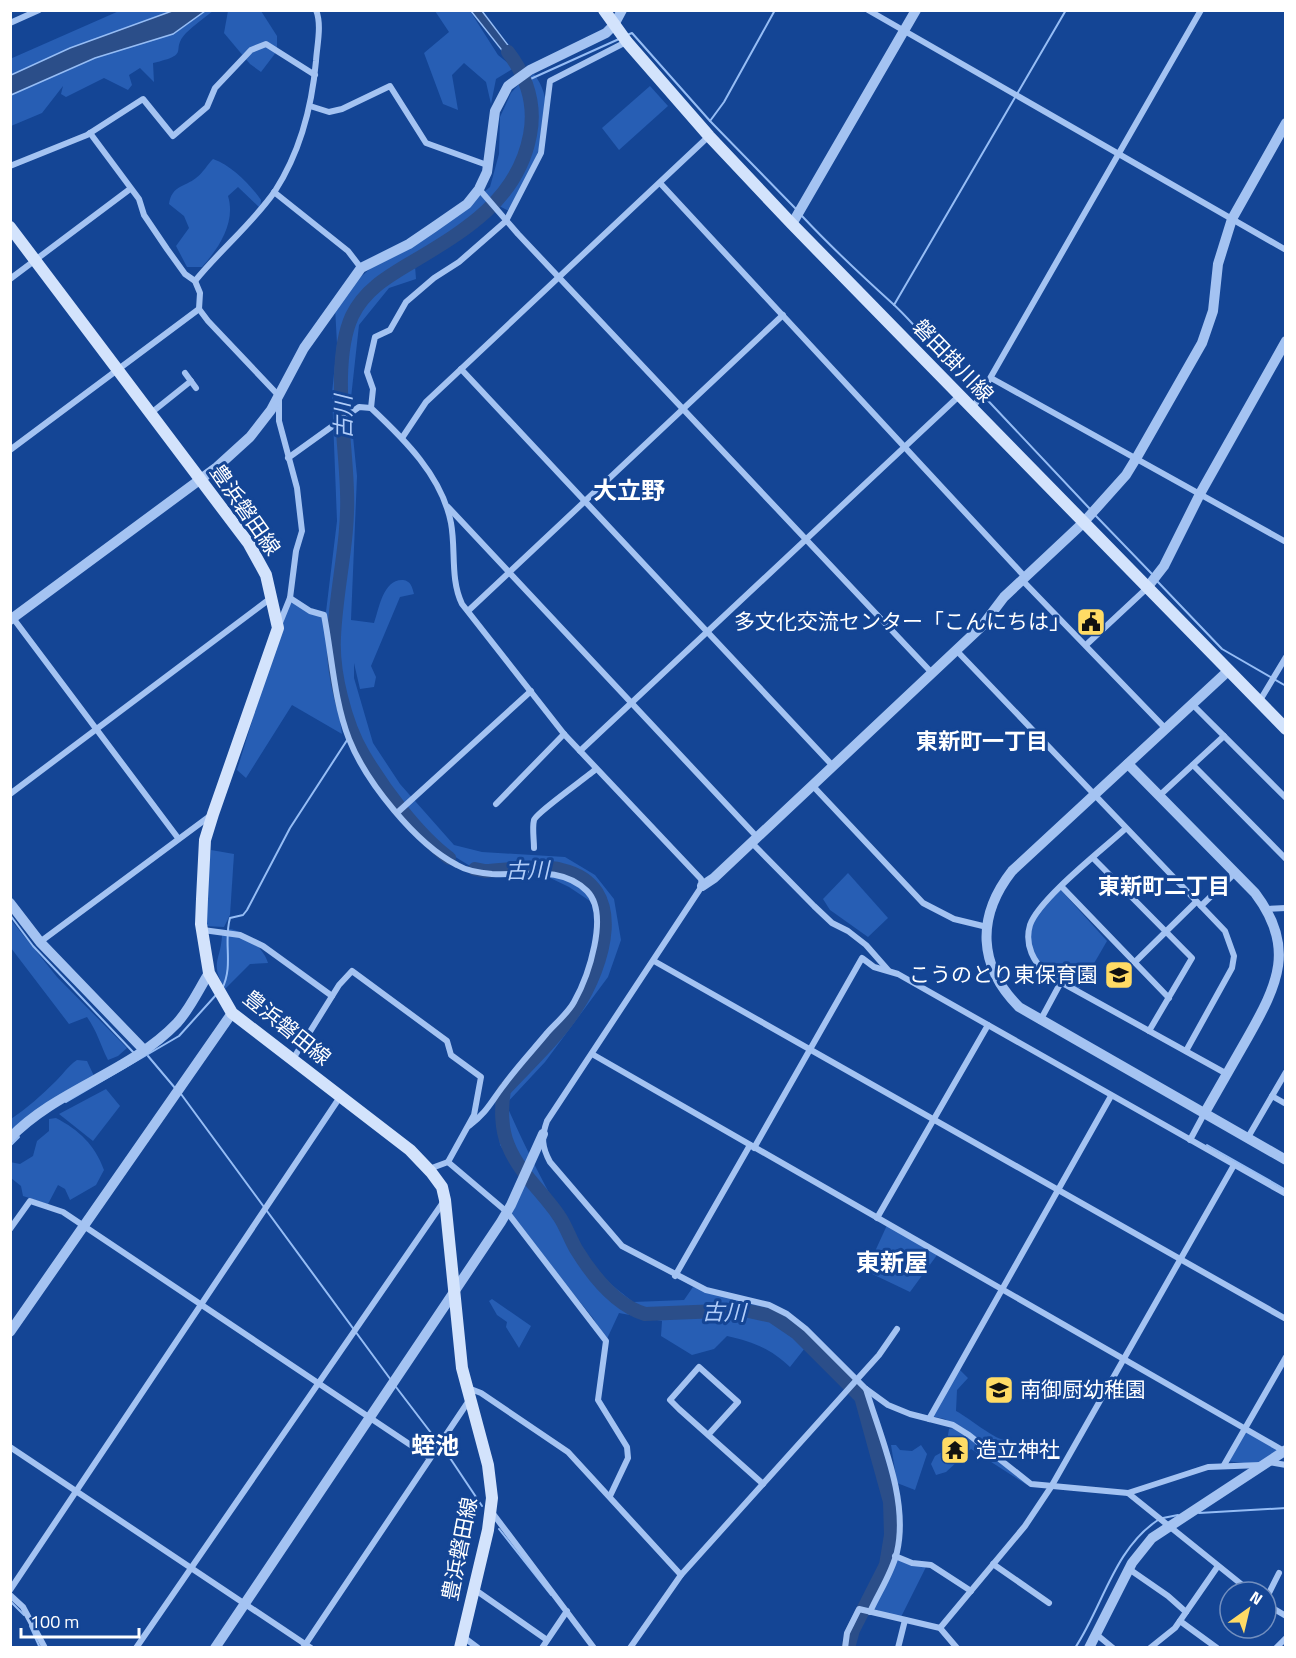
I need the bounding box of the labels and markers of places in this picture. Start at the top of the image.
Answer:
place label: 多文化交流センター「こんにちは」 [734,605,1070,637]
public building icon: 多文化交流センター「こんにちは」 [1075,606,1107,638]
place label: こうのとり東保育園 [909,958,1098,990]
school or university icon: こうのとり東保育園 [1103,959,1135,991]
place label: 南御厨幼稚園 [1020,1373,1146,1405]
school or university icon: 南御厨幼稚園 [983,1374,1015,1406]
place label: 造立神社 [976,1433,1060,1465]
temple icon: 造立神社 [939,1434,971,1466]

